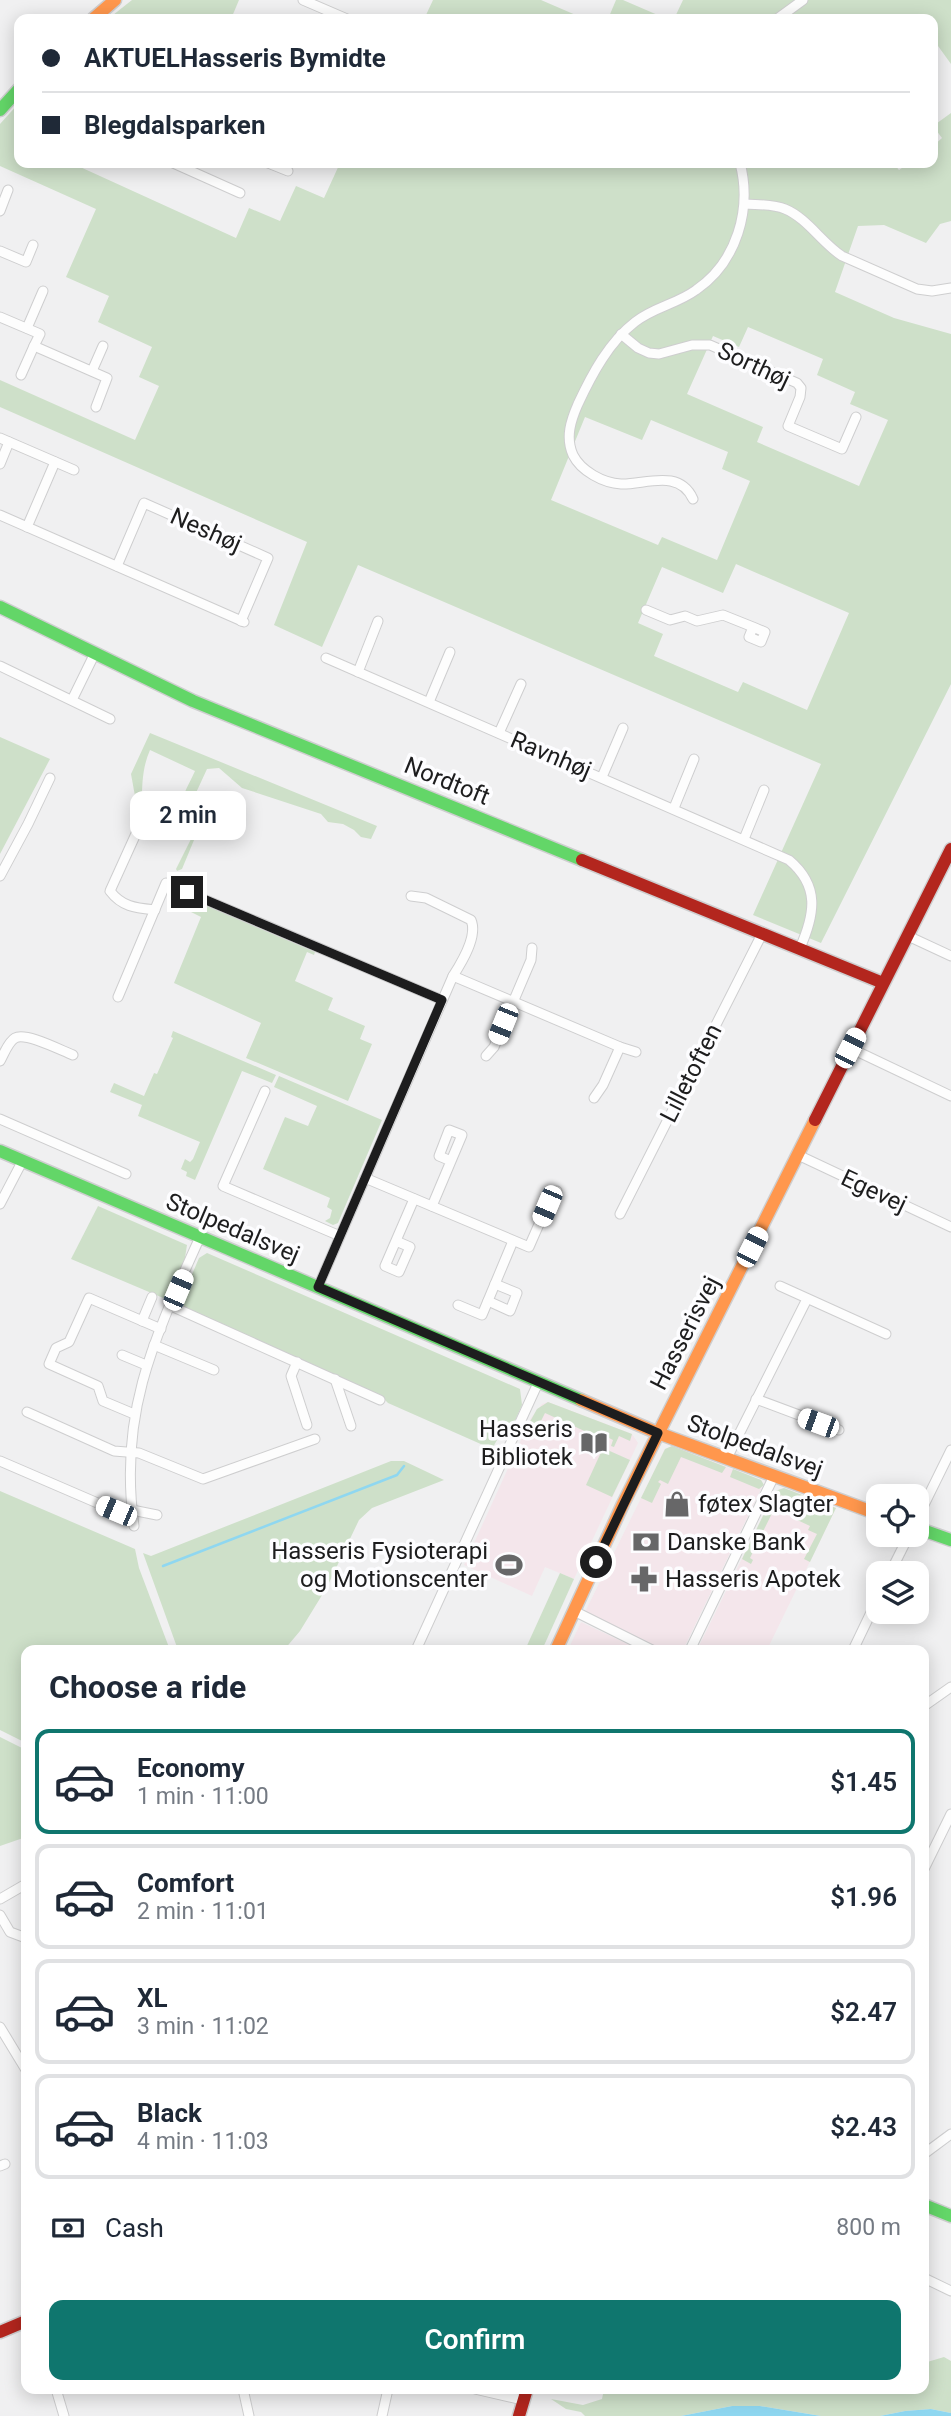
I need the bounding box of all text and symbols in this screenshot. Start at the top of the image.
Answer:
text: AKTUELHasseris Bymidte [84,43,386,73]
text: Blegdalsparken [84,110,265,140]
street label: Sorthøj [713,336,795,394]
street label: Neshøj [166,502,246,558]
street label: Ravnhøj [506,725,596,785]
street label: Nordtoft [400,751,494,811]
callout: 2 min [129,790,245,840]
text: 2 min [159,802,217,829]
route end [171,876,203,908]
car [486,1001,521,1047]
street label: Lilletoften [654,1019,728,1127]
car [832,1025,869,1071]
street label: Egevej [837,1164,911,1218]
car [530,1183,565,1229]
street label: Stolpedalsvej [162,1187,304,1269]
car [734,1224,771,1270]
car [161,1267,196,1313]
street label: Hasserisvej [644,1271,726,1395]
car [795,1406,842,1440]
street label: Stolpedalsvej [683,1408,827,1484]
place label: Hasseris Bibliotek [479,1415,574,1471]
library icon: Hasseris Bibliotek [579,1428,609,1458]
map controls [866,1484,929,1624]
button: locate [866,1484,929,1547]
shop icon: føtex Slagter [662,1489,692,1519]
place label: føtex Slagter [698,1490,834,1518]
car [93,1493,140,1529]
bank icon: Danske Bank [631,1527,661,1557]
place label: Danske Bank [667,1528,806,1556]
place label: Hasseris Fysioterapi og Motionscenter [271,1537,488,1593]
route start [580,1546,612,1578]
sports icon: Hasseris Fysioterapi og Motionscenter [494,1550,524,1580]
button: layers [866,1561,929,1624]
pharmacy icon: Hasseris Apotek [629,1564,659,1594]
place label: Hasseris Apotek [665,1565,841,1593]
text: Choose a ride [49,1668,246,1706]
icon: car [53,1750,116,1813]
text: Economy [137,1753,244,1783]
text: $1.45 [830,1767,897,1797]
text: 1 min · 11:00 [137,1783,269,1810]
icon: car [53,1865,116,1928]
text: Comfort [137,1868,234,1898]
text: $1.96 [830,1882,897,1912]
text: 2 min · 11:01 [137,1898,269,1925]
icon: car [53,1980,116,2043]
text: XL [137,1983,168,2013]
text: $2.47 [830,1997,897,2027]
text: 3 min · 11:02 [137,2013,269,2040]
icon: car [53,2095,116,2158]
text: Black [137,2098,202,2128]
text: $2.43 [830,2112,897,2142]
text: 4 min · 11:03 [137,2128,269,2155]
icon: cash [49,2209,87,2247]
text: Cash [105,2213,164,2243]
text: 800 m [836,2214,901,2241]
button: Confirm [49,2300,901,2380]

